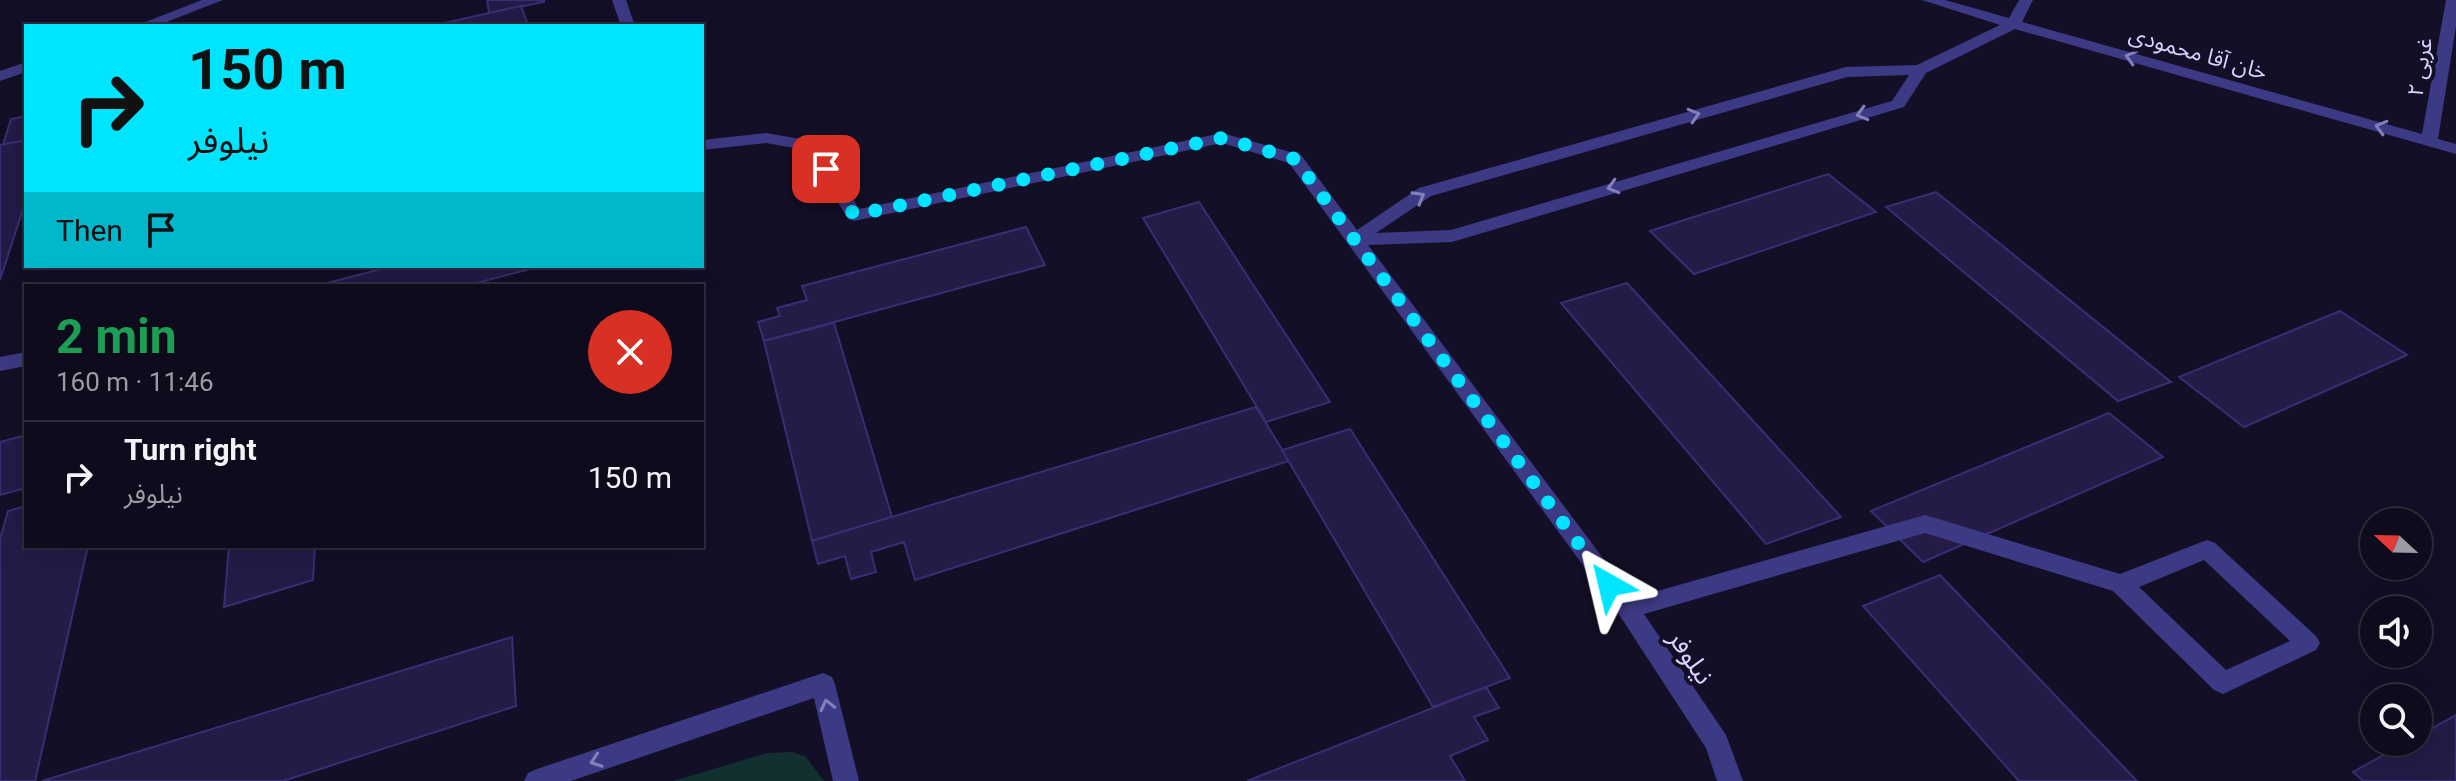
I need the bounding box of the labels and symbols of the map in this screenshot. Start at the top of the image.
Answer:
street label: خان آقا محمودی [2126,21,2270,85]
street label: ۲ غربی [2403,36,2437,98]
one-way arrow [2124,50,2138,66]
one-way arrow [1856,105,1870,121]
one-way arrow [1687,108,1701,125]
one-way arrow [2374,120,2388,137]
pin [792,135,860,203]
one-way arrow [1606,178,1620,194]
one-way arrow [1410,191,1425,207]
north arrow [2360,508,2432,580]
position arrow [1567,543,1651,627]
street label: نیلوفر [1662,623,1720,690]
one-way arrow [820,699,837,712]
one-way arrow [590,751,604,767]

